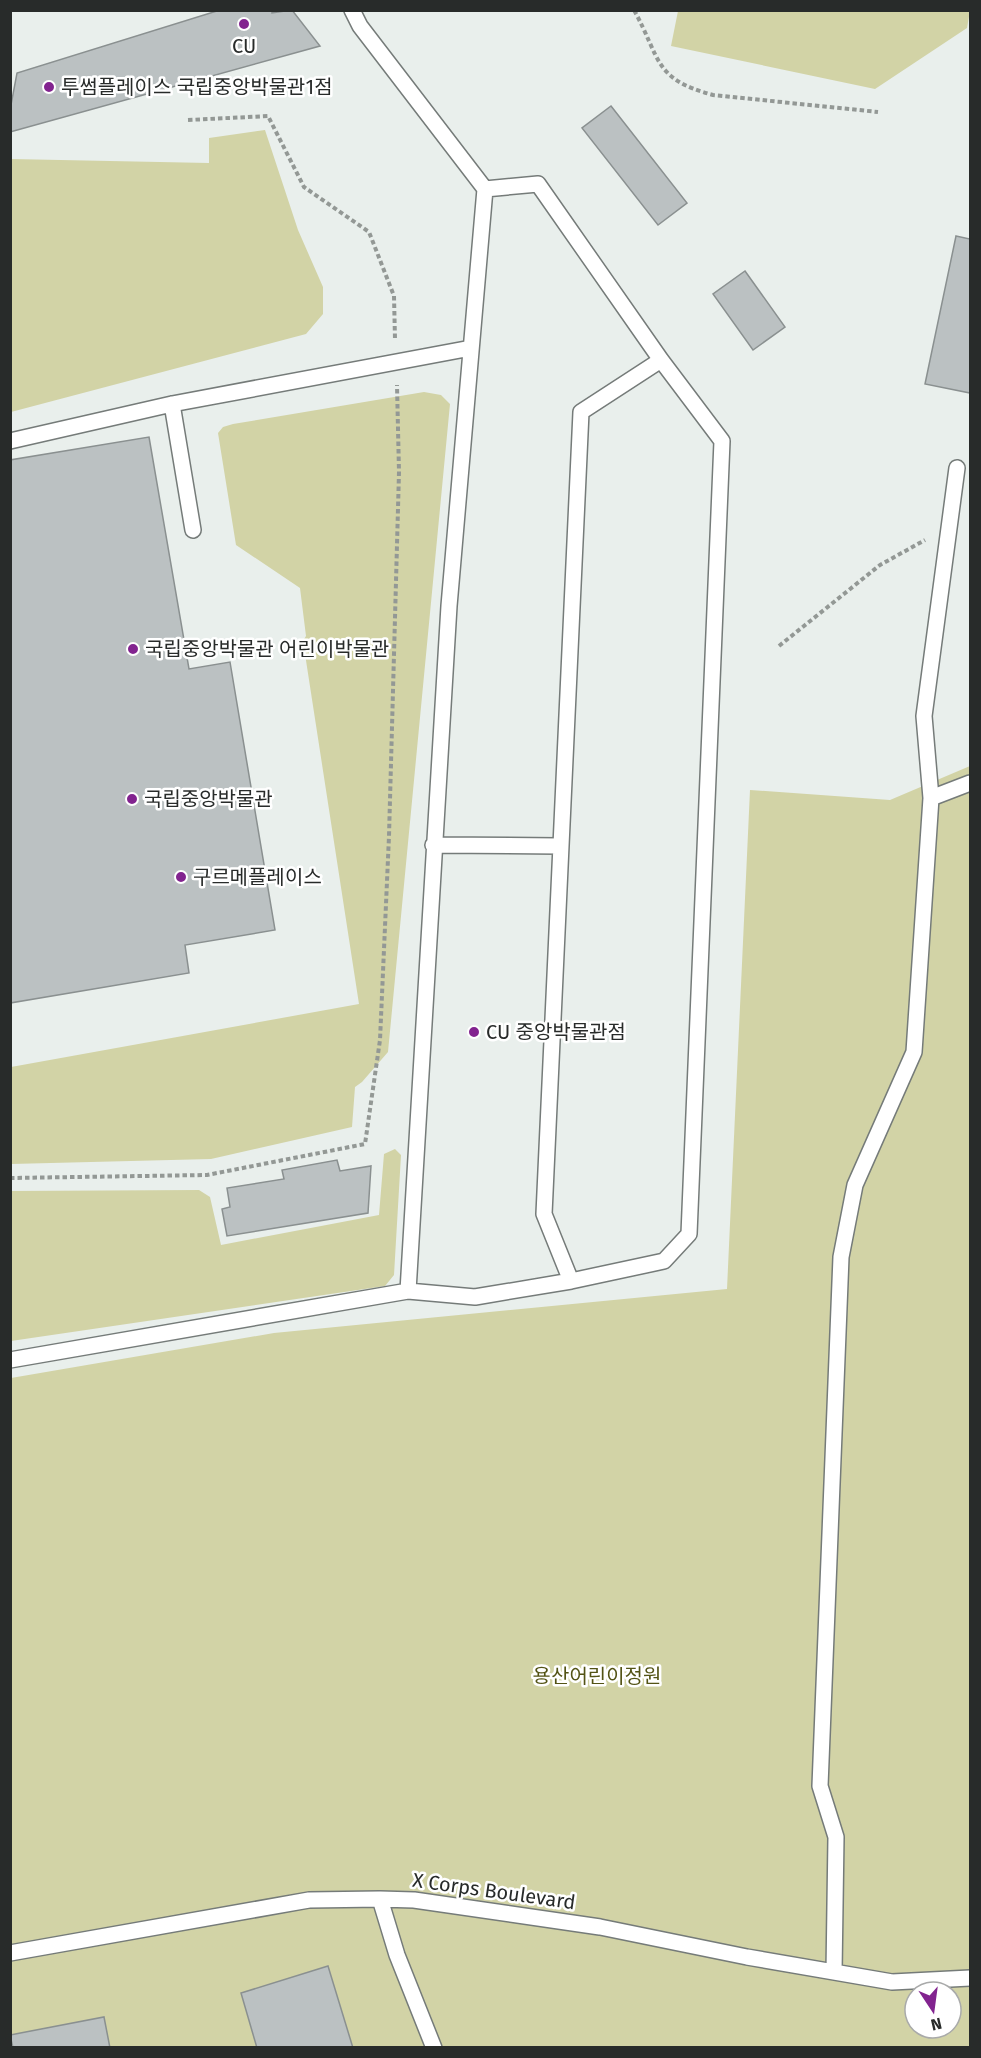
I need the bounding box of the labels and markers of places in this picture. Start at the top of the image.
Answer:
marker: CU [237,17,251,31]
place label: CU [232,34,256,58]
place label: 투썸플레이스 국립중앙박물관1점 [61,75,333,99]
marker: 투썸플레이스 국립중앙박물관1점 [42,80,56,94]
place label: 국립중앙박물관 어린이박물관 [145,637,390,661]
marker: 국립중앙박물관 어린이박물관 [126,642,140,656]
place label: 국립중앙박물관 [144,787,273,811]
marker: 국립중앙박물관 [125,792,139,806]
place label: 구르메플레이스 [193,865,322,889]
marker: 구르메플레이스 [174,870,188,884]
place label: CU 중앙박물관점 [486,1020,626,1044]
marker: CU 중앙박물관점 [467,1025,481,1039]

